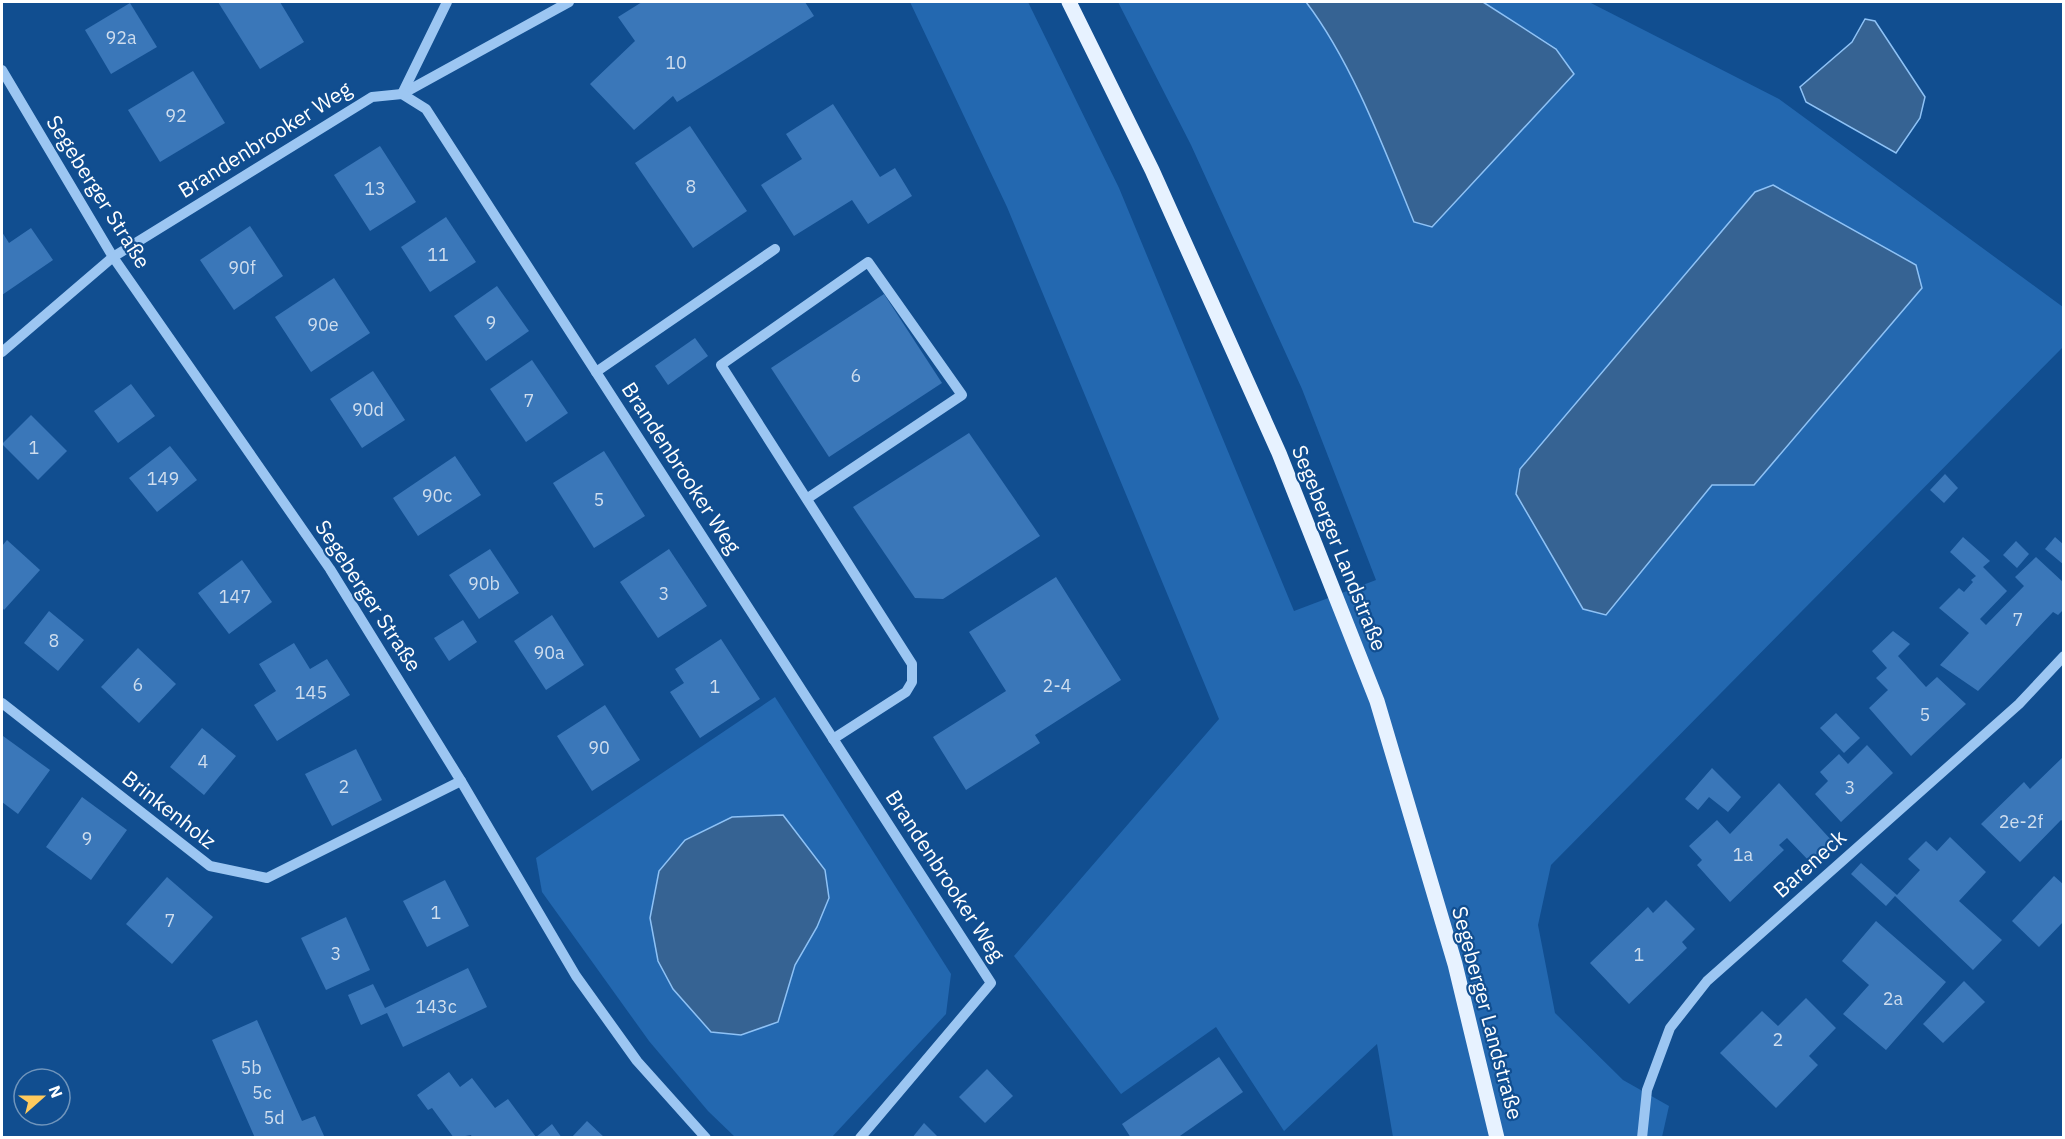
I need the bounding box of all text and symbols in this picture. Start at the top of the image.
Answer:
house number: 92a [105,26,137,49]
house number: 10 [665,51,687,74]
street label: Brandenbrooker Weg [173,74,356,204]
house number: 92 [165,104,187,127]
street label: Segeberger Straße [40,110,157,273]
house number: 8 [686,175,696,198]
house number: 13 [364,177,386,200]
house number: 11 [427,243,449,266]
house number: 90f [228,256,256,279]
house number: 9 [486,311,496,334]
house number: 90e [307,313,339,336]
house number: 6 [851,364,861,387]
street label: Brandenbrooker Weg [616,376,748,559]
house number: 7 [524,389,534,412]
house number: 90d [352,398,384,421]
house number: 1 [29,436,39,459]
street label: Segeberger Landstraße [1286,441,1394,655]
house number: 149 [147,467,179,490]
house number: 90c [422,484,452,507]
house number: 5 [594,488,604,511]
street label: Segeberger Straße [309,514,428,677]
house number: 90b [468,572,500,595]
house number: 3 [659,582,669,605]
house number: 147 [219,585,251,608]
house number: 7 [2013,608,2023,631]
house number: 8 [49,629,59,652]
house number: 90a [533,641,565,664]
house number: 6 [133,673,143,696]
house number: 2-4 [1043,674,1072,697]
house number: 1 [710,675,720,698]
house number: 145 [295,681,327,704]
house number: 5 [1920,703,1930,726]
house number: 90 [588,736,610,759]
house number: 4 [198,750,209,773]
street label: Brinkenholz [117,764,223,855]
house number: 2 [339,775,349,798]
house number: 3 [1845,776,1855,799]
street label: Brandenbrooker Weg [880,784,1012,967]
house number: 2e-2f [1999,810,2044,833]
street label: Bareneck [1767,823,1852,903]
house number: 9 [82,827,92,850]
house number: 1a [1733,843,1754,866]
house number: 1 [431,901,441,924]
street label: Segeberger Landstraße [1446,903,1530,1122]
house number: 7 [165,909,175,932]
house number: 3 [331,942,341,965]
house number: 1 [1634,943,1644,966]
house number: 2a [1883,987,1904,1010]
house number: 143c [415,995,457,1018]
house number: 2 [1773,1028,1783,1051]
house number: 5b [240,1056,262,1079]
north arrow [12,1067,72,1127]
house number: 5c [252,1081,272,1104]
text: N [45,1083,67,1101]
house number: 5d [263,1106,285,1129]

